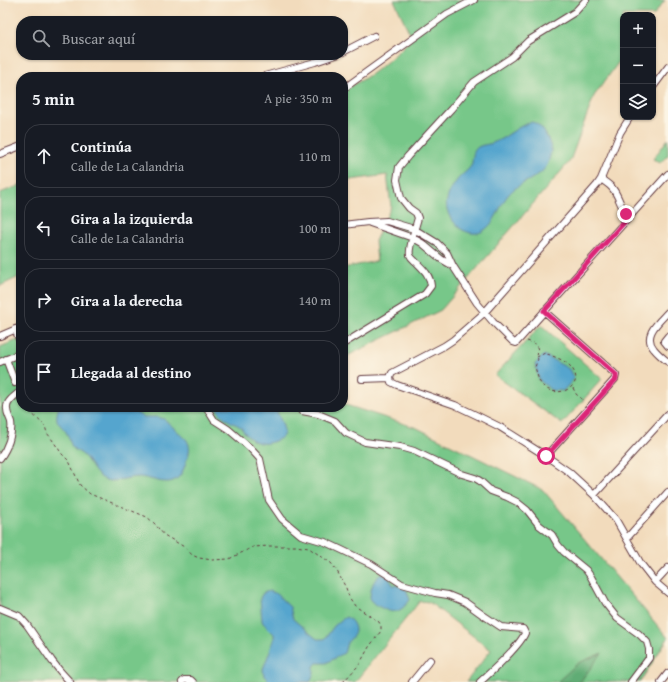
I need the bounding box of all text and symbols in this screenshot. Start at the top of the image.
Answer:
map controls [620,12,656,120]
button: + [620,12,656,48]
search box [16,16,348,60]
icon: search [30,27,52,49]
text: Buscar aquí [62,28,135,49]
button: − [620,48,656,84]
button: layers [620,84,656,120]
text: 5 min [32,86,74,111]
text: A pie · 350 m [264,89,332,108]
text: Continúa [71,136,132,157]
icon: ahead [33,145,55,167]
text: 110 m [299,147,331,166]
text: Calle de La Calandria [71,157,184,176]
route end [617,205,635,223]
text: Gira a la izquierda [71,208,193,229]
icon: left [33,217,55,239]
text: 100 m [299,219,331,238]
text: Calle de La Calandria [71,229,184,248]
icon: right [33,289,55,311]
text: Gira a la derecha [71,290,182,311]
text: 140 m [299,291,331,310]
icon: arrive [33,361,55,383]
text: Llegada al destino [71,362,191,383]
route start [537,447,555,465]

